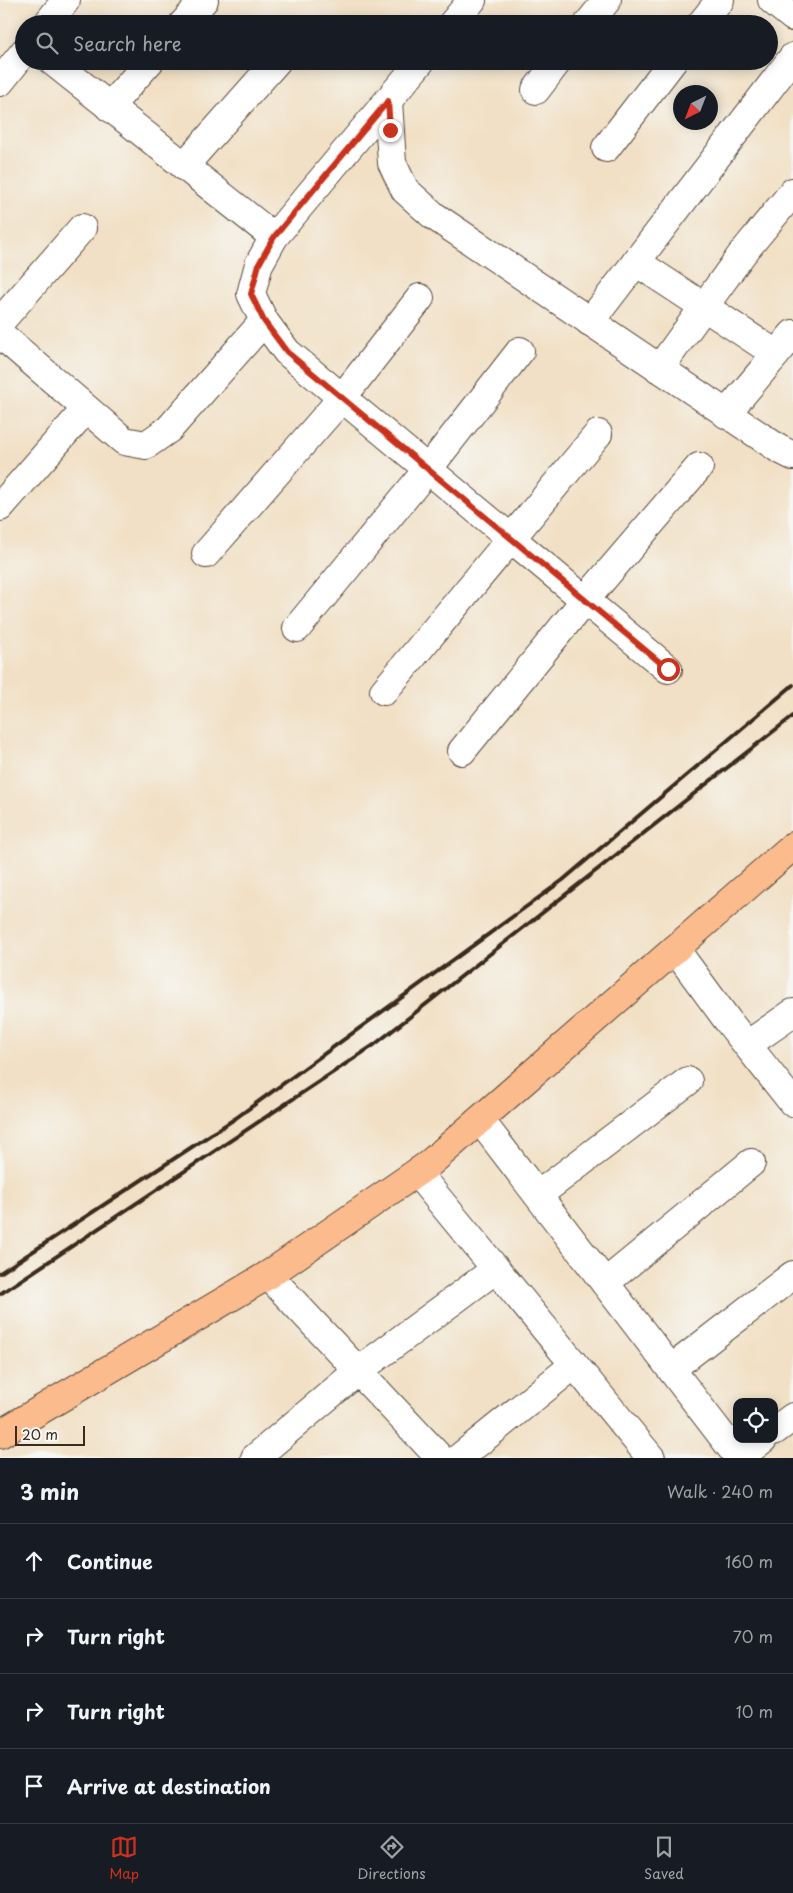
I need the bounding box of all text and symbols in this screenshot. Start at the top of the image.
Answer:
search box [15,15,778,70]
icon: search [33,29,61,57]
text: Search here [73,29,182,57]
north arrow [673,85,718,130]
route end [379,119,402,142]
route start [657,658,680,681]
map controls [733,1398,778,1443]
button: locate [733,1398,778,1443]
scale bar [15,1423,85,1446]
text: 20 m [22,1424,58,1445]
text: 3 min [20,1475,79,1507]
text: Walk · 240 m [667,1479,773,1503]
icon: ahead [20,1547,48,1575]
text: Continue [67,1547,153,1575]
text: 160 m [725,1549,773,1573]
icon: right [20,1622,48,1650]
text: Turn right [67,1622,165,1650]
text: 70 m [733,1624,773,1648]
icon: right [20,1697,48,1725]
text: Turn right [67,1697,165,1725]
text: 10 m [736,1699,773,1723]
icon: arrive [20,1772,48,1800]
text: Arrive at destination [67,1772,271,1800]
tab: Map [109,1833,139,1884]
tab: Directions [358,1833,426,1884]
tab: Saved [644,1833,684,1884]

